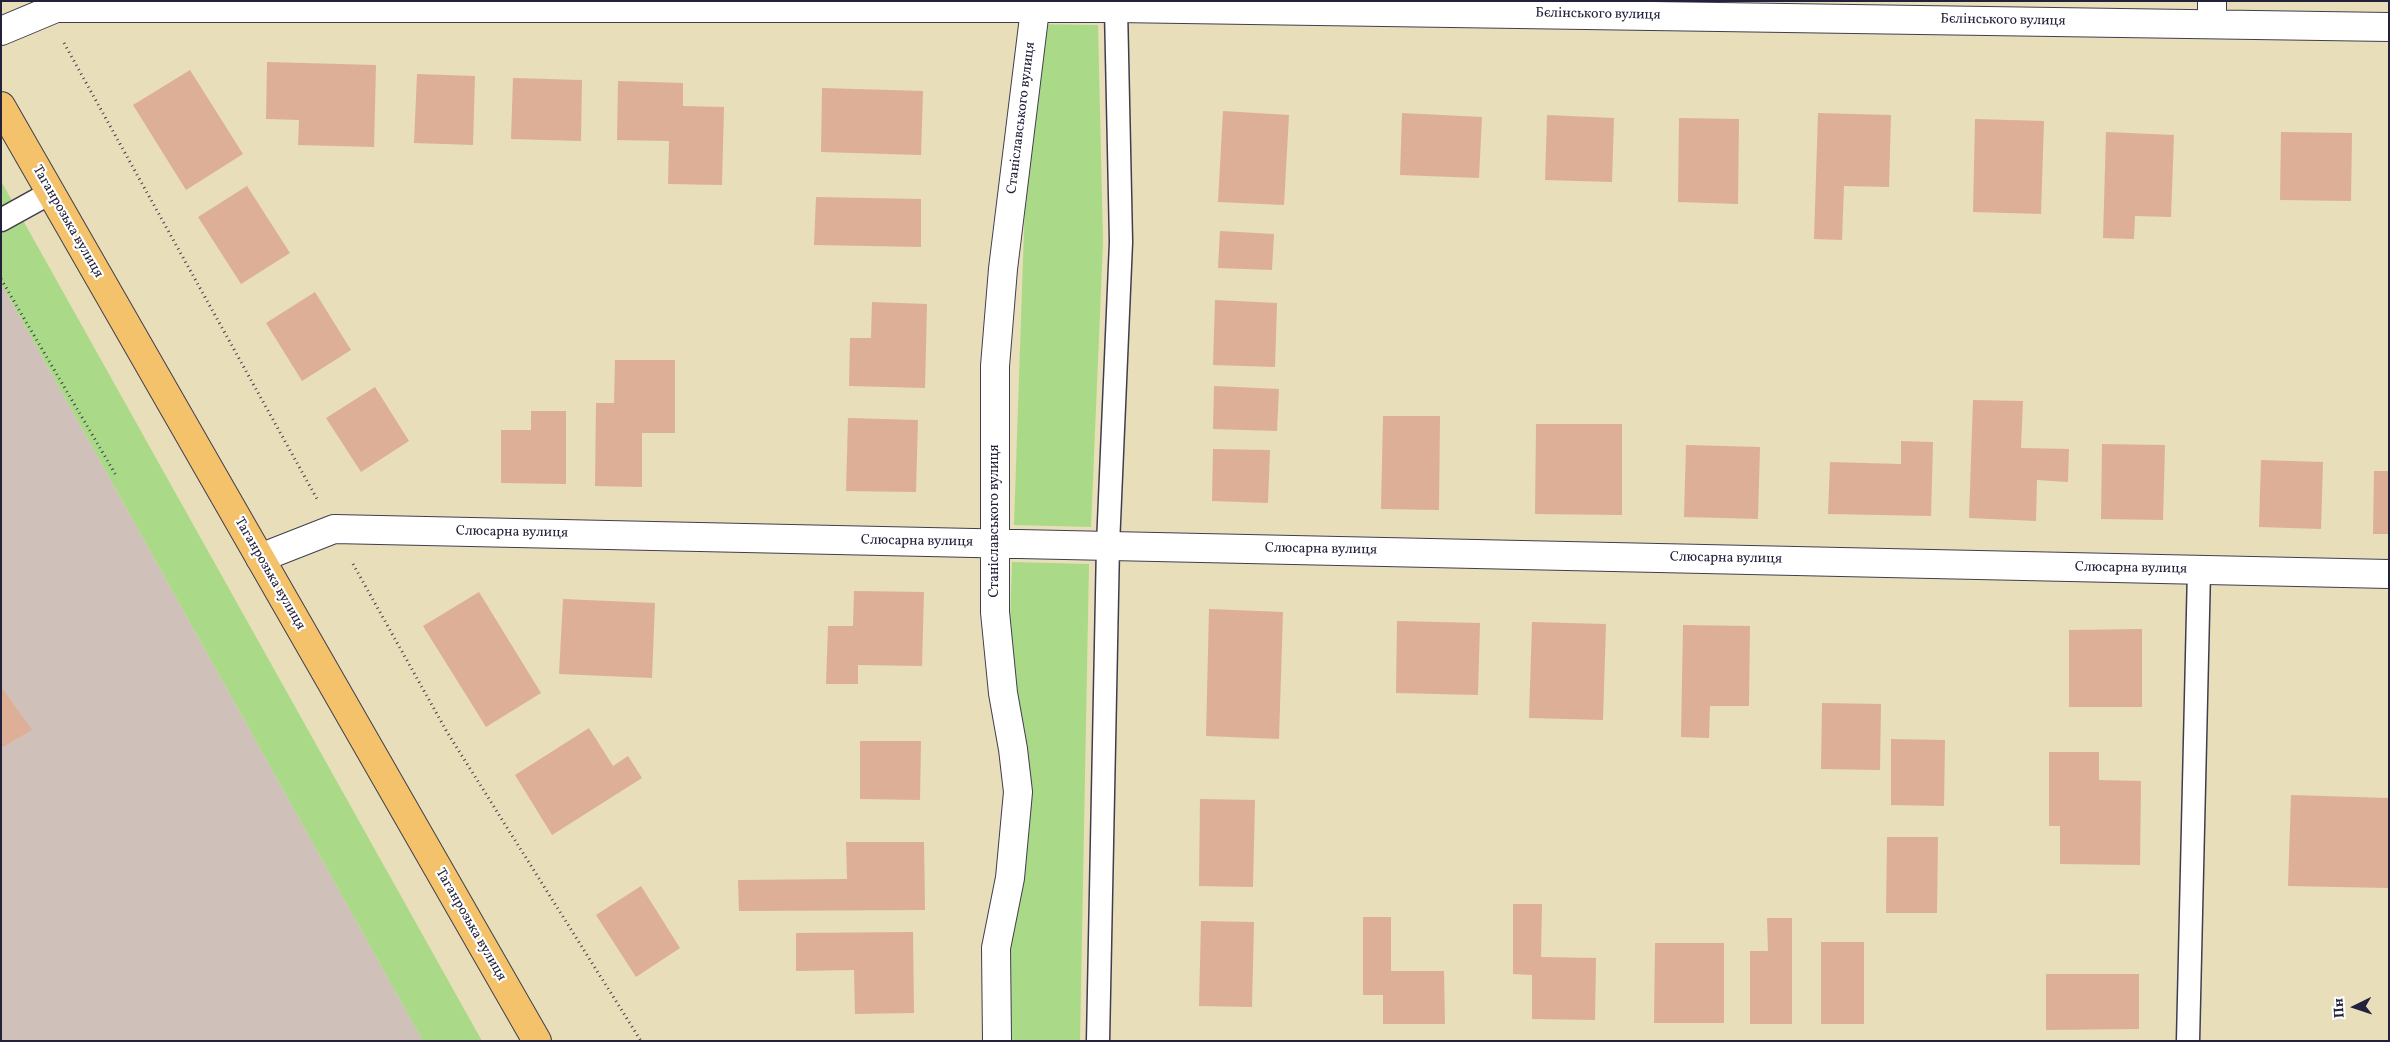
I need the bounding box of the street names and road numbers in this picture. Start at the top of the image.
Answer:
street label: Бєлінського вулиця [1535,6,1661,24]
street label: Бєлінського вулиця [1940,12,2066,30]
street label: Станіславського вулиця [1004,41,1040,195]
street label: Таганрозька вулиця [28,163,106,281]
street label: Станіславського вулиця [987,444,1003,598]
street label: Таганрозька вулиця [230,515,308,633]
street label: Слюсарна вулиця [456,524,568,542]
street label: Слюсарна вулиця [861,533,973,551]
street label: Слюсарна вулиця [1265,541,1377,559]
street label: Слюсарна вулиця [1670,550,1782,568]
street label: Слюсарна вулиця [2075,560,2187,578]
street label: Таганрозька вулиця [431,866,509,984]

